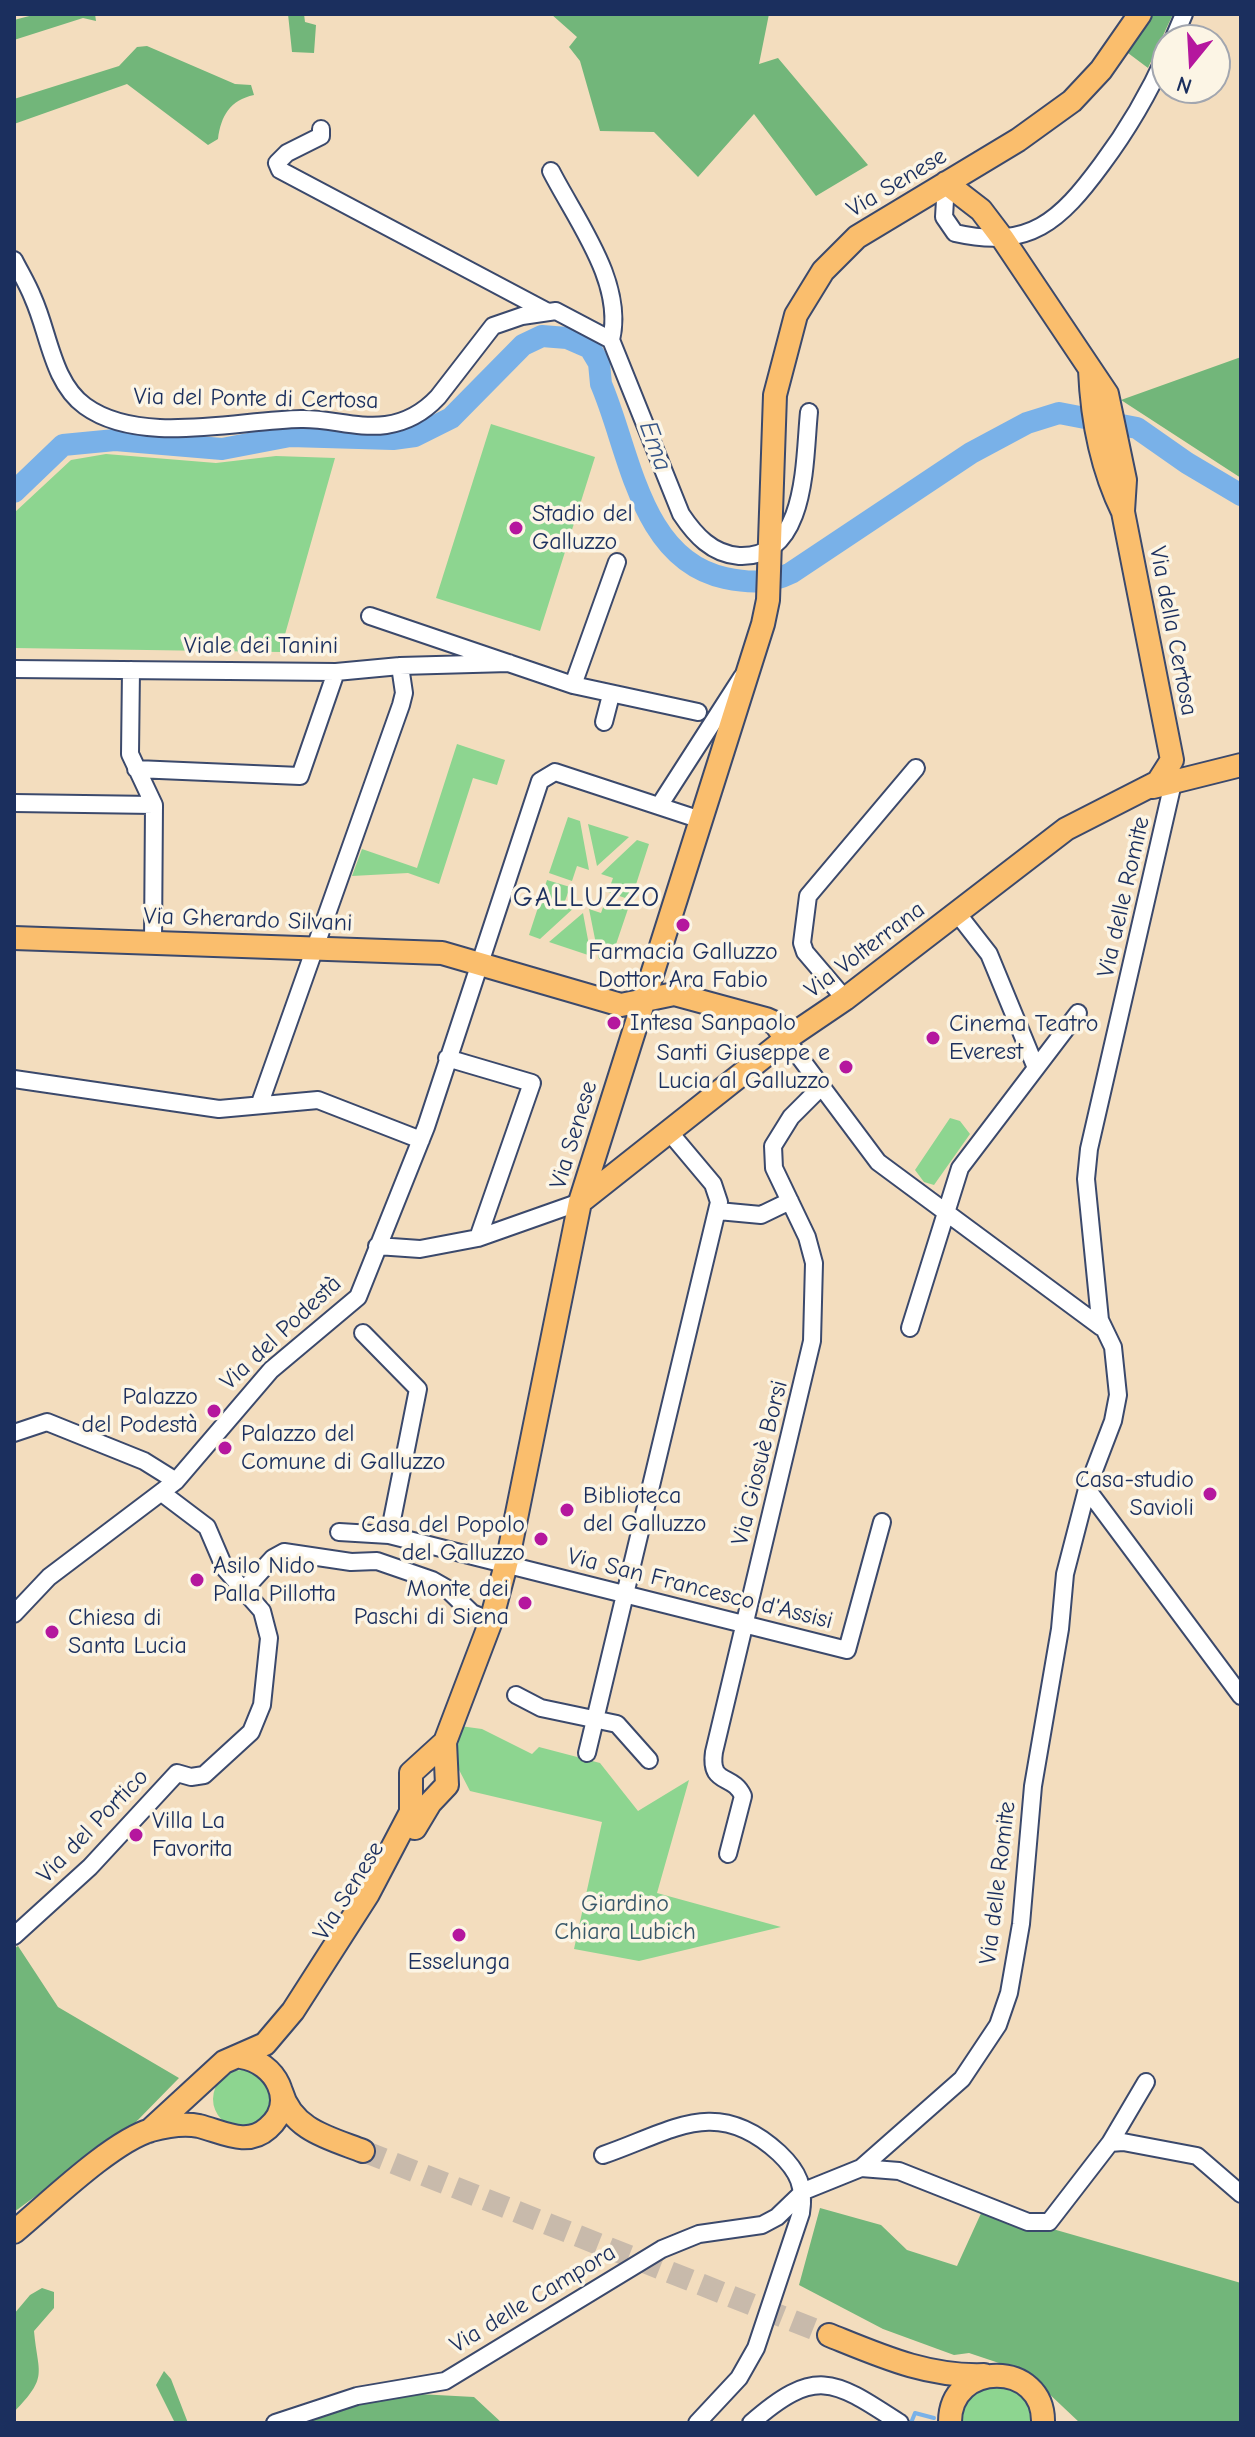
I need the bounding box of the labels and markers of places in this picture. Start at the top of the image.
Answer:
place label: Stadio del Galluzzo [532,500,633,556]
marker: Stadio del Galluzzo [507,519,525,537]
marker: Farmacia Galluzzo Dottor Ara Fabio [674,916,692,934]
place label: Farmacia Galluzzo Dottor Ara Fabio [588,938,778,994]
place label: Intesa Sanpaolo [630,1009,796,1037]
place label: Cinema Teatro Everest [949,1010,1098,1066]
marker: Intesa Sanpaolo [605,1014,623,1032]
marker: Cinema Teatro Everest [924,1029,942,1047]
place label: Santi Giuseppe e Lucia al Galluzzo [656,1039,830,1095]
marker: Santi Giuseppe e Lucia al Galluzzo [837,1058,855,1076]
place label: Palazzo del Podestà [82,1383,198,1439]
marker: Palazzo del Podestà [205,1402,223,1420]
place label: Palazzo del Comune di Galluzzo [241,1420,445,1476]
marker: Palazzo del Comune di Galluzzo [216,1439,234,1457]
place label: Casa-studio Savioli [1075,1466,1194,1522]
place label: Biblioteca del Galluzzo [583,1482,706,1538]
marker: Casa-studio Savioli [1201,1485,1219,1503]
marker: Biblioteca del Galluzzo [558,1501,576,1519]
place label: Casa del Popolo del Galluzzo [361,1511,525,1567]
marker: Casa del Popolo del Galluzzo [532,1530,550,1548]
place label: Asilo Nido Palla Pillotta [213,1552,336,1608]
marker: Asilo Nido Palla Pillotta [188,1571,206,1589]
place label: Monte dei Paschi di Siena [354,1575,509,1631]
marker: Monte dei Paschi di Siena [516,1594,534,1612]
place label: Chiesa di Santa Lucia [68,1604,187,1660]
marker: Chiesa di Santa Lucia [43,1623,61,1641]
place label: Villa La Favorita [152,1807,233,1863]
marker: Villa La Favorita [127,1826,145,1844]
marker: Esselunga [450,1926,468,1944]
place label: Esselunga [408,1948,510,1976]

